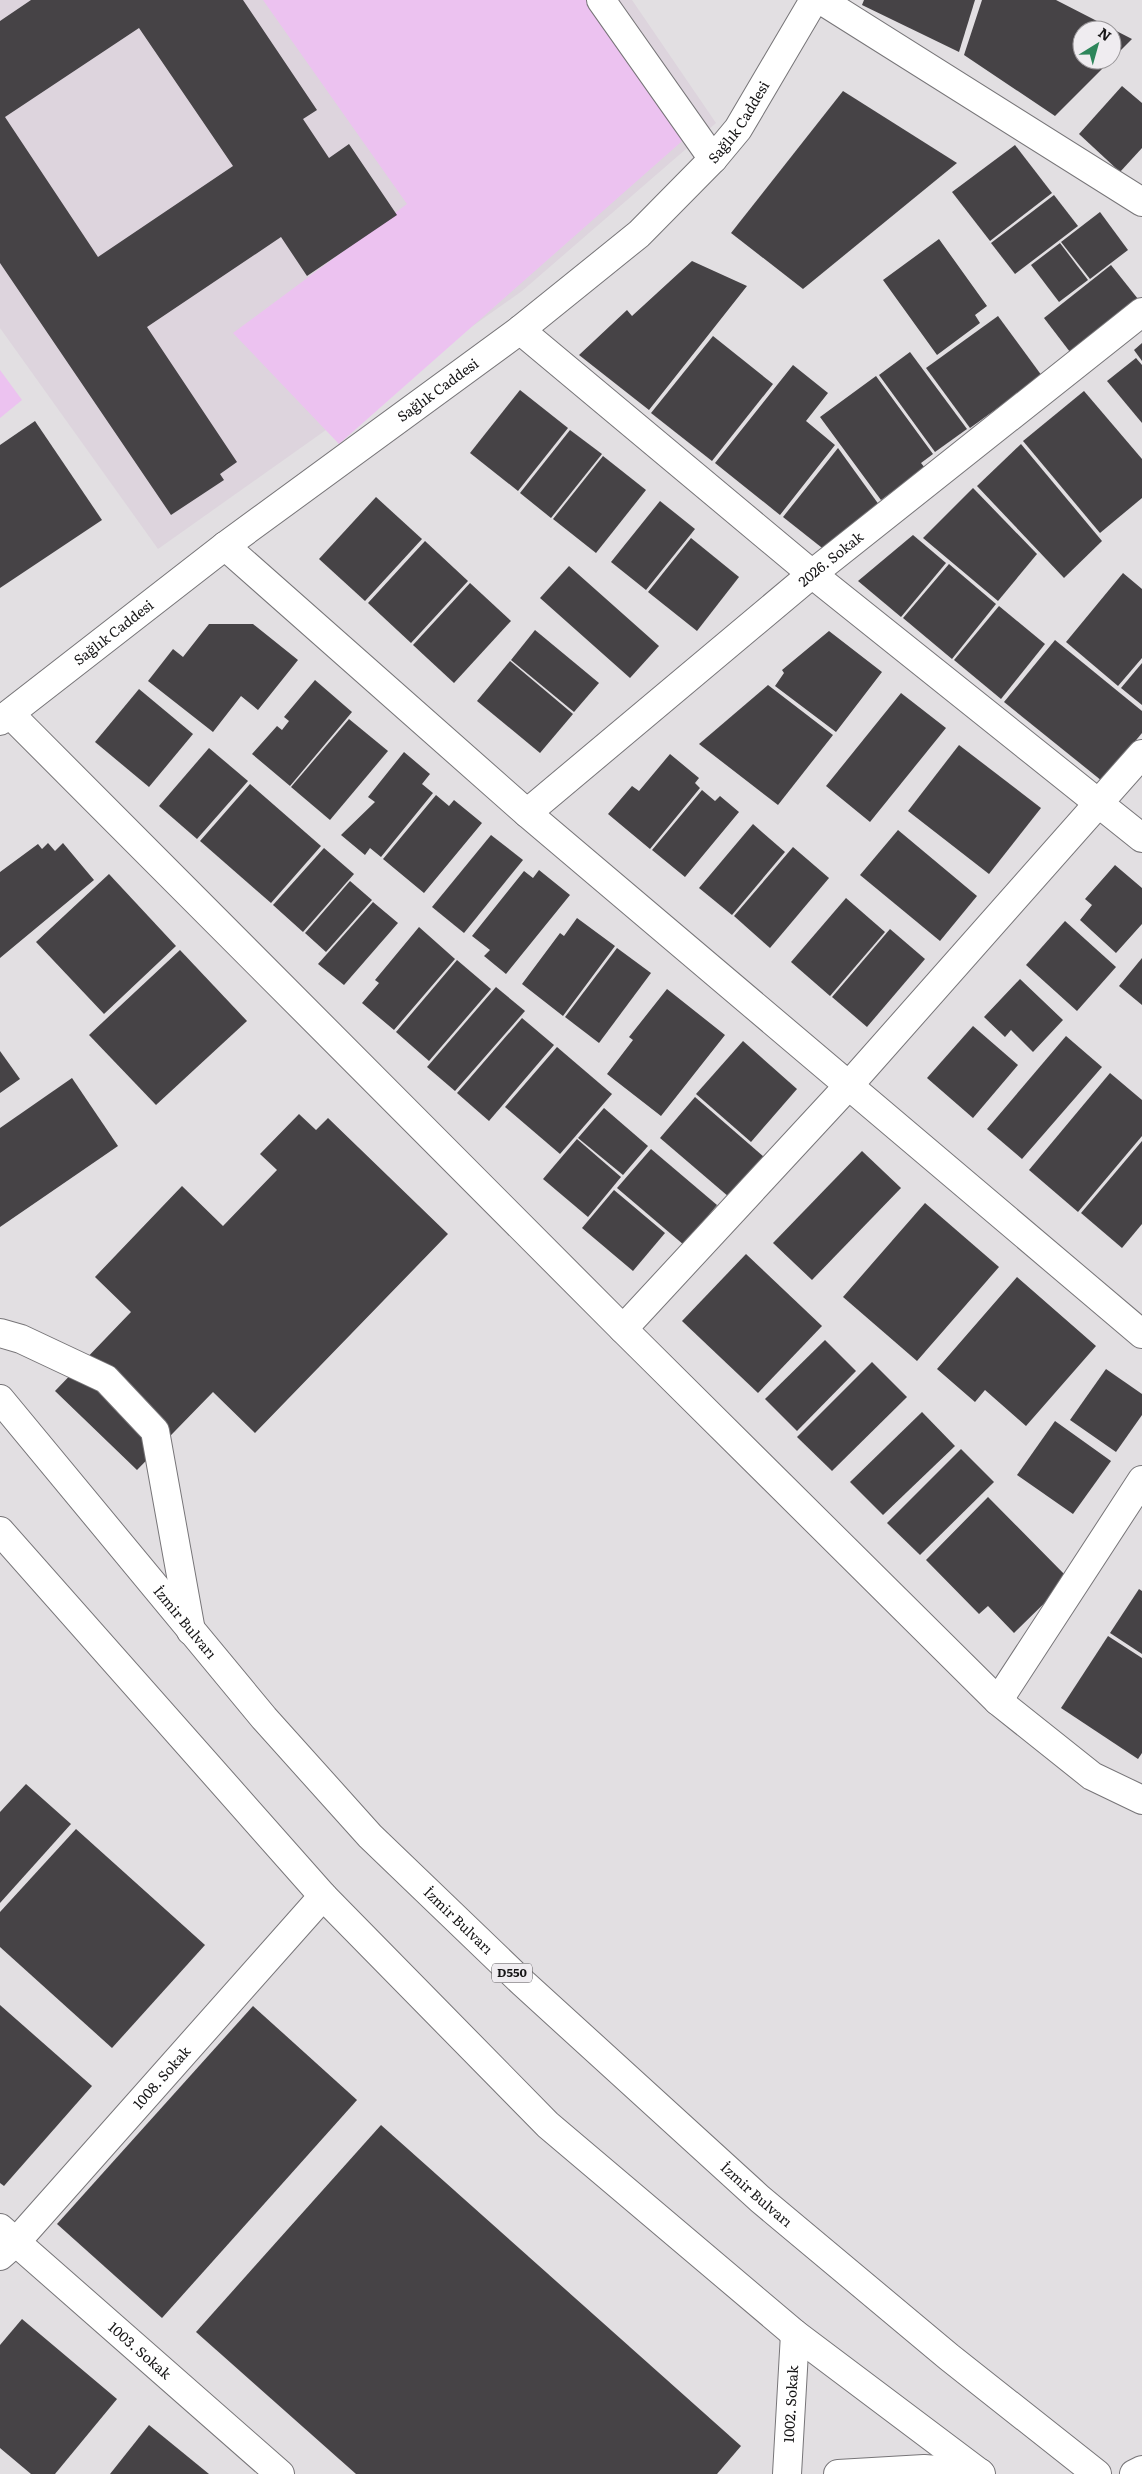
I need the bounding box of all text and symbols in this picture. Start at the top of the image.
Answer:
north arrow [1072,20,1122,70]
text: N [1095,22,1116,45]
street label: Sağlık Caddesi [703,77,773,167]
street label: Sağlık Caddesi [393,353,482,426]
street label: 2026. Sokak [793,526,867,591]
street label: Sağlık Caddesi [69,594,157,669]
street label: İzmir Bulvarı [149,1581,222,1663]
street label: İzmir Bulvarı [420,1882,498,1958]
road number: D550 [492,1964,532,1982]
street label: 1008. Sokak [128,2041,195,2113]
street label: İzmir Bulvarı [717,2157,797,2231]
street label: 1003. Sokak [105,2317,177,2383]
street label: 1002. Sokak [778,2364,802,2443]

